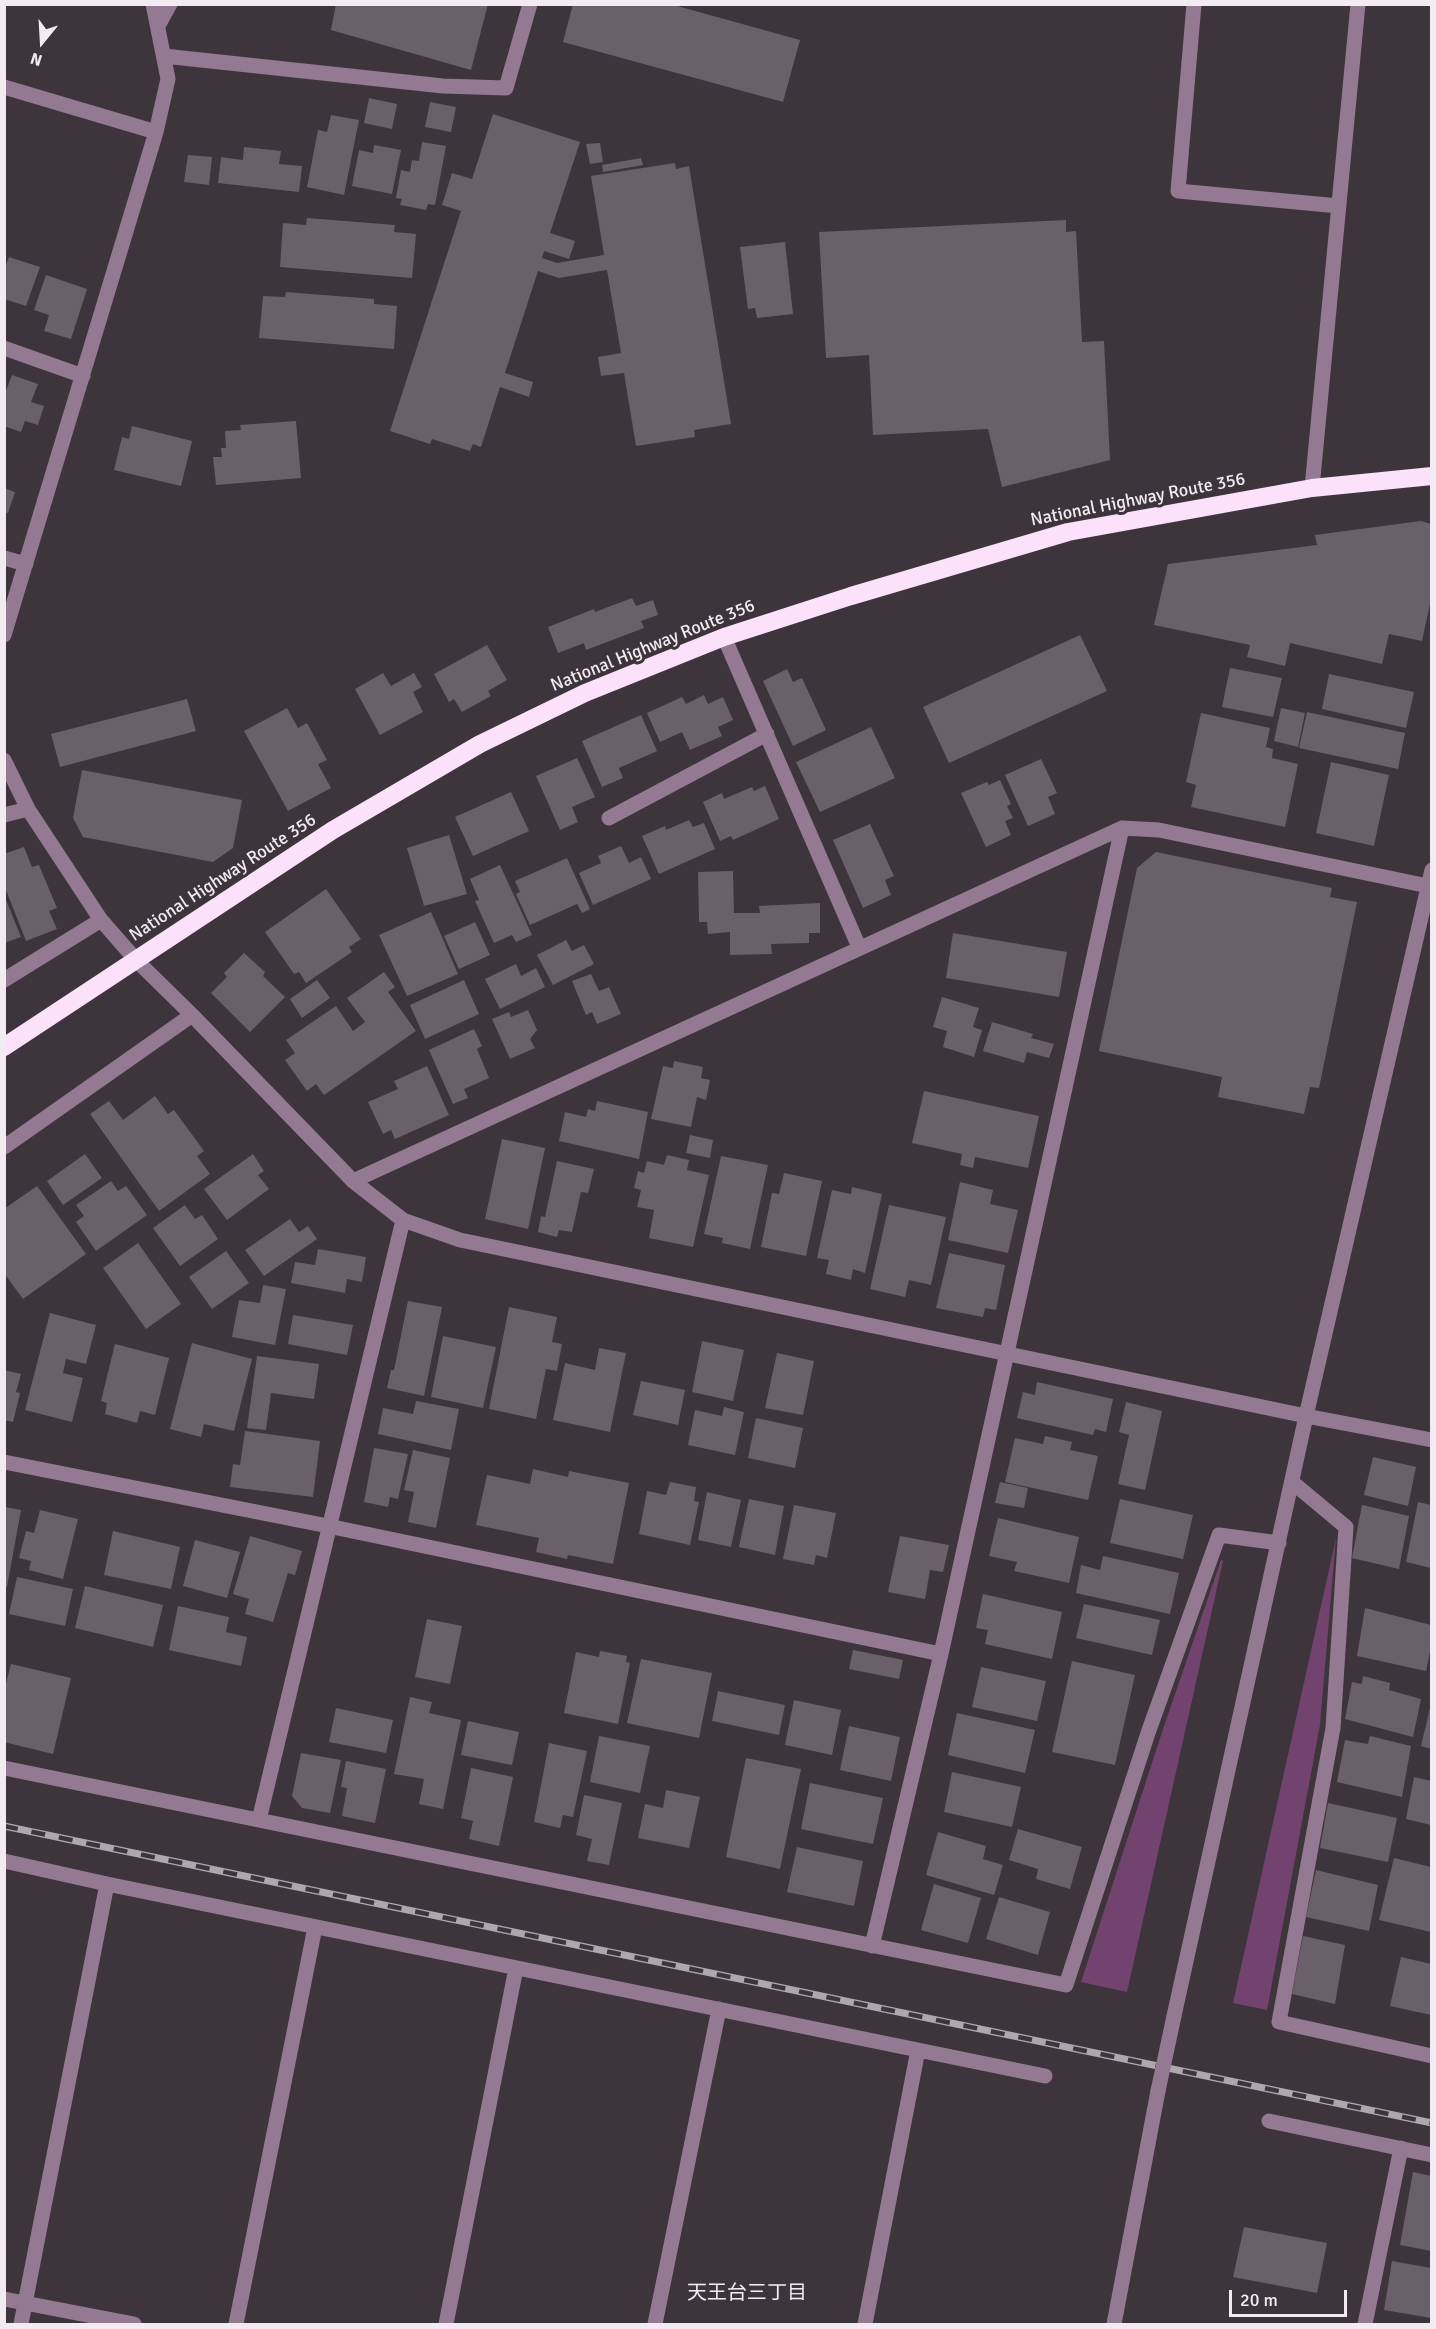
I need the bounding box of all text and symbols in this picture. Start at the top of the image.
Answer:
north arrow [12,12,72,72]
text: N [28,48,45,70]
street label: National Highway Route 356 [1029,469,1247,531]
street label: National Highway Route 356 [548,595,758,697]
street label: National Highway Route 356 [126,810,320,946]
scale bar [1232,2278,1350,2316]
district label: 天王台三丁目 [687,2282,807,2306]
text: 20 m [1240,2289,1278,2311]

